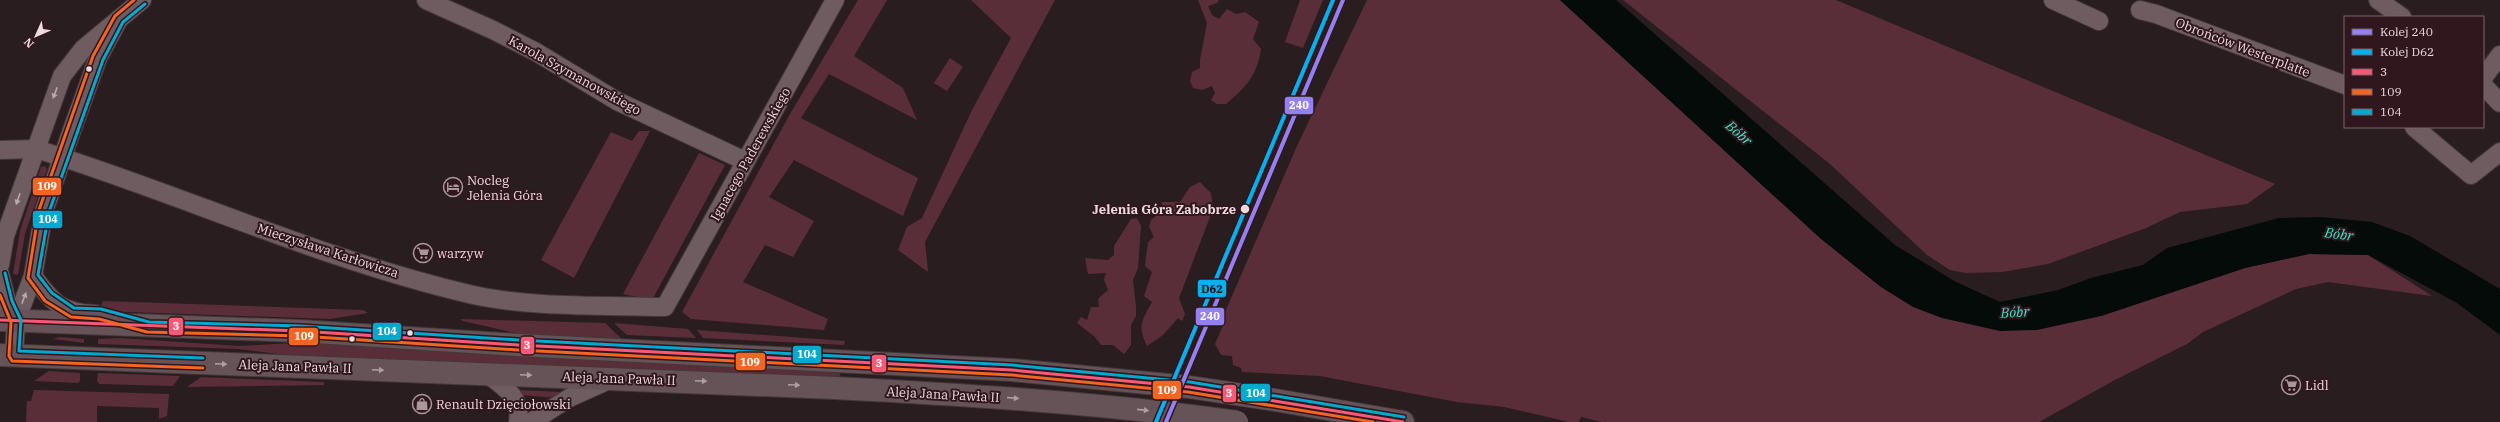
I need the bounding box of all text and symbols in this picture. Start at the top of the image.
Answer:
street label: Obrońców Westerplatte [2173,14,2313,81]
north arrow [16,16,56,56]
legend [2344,16,2484,128]
text: Kolej 240 [2380,24,2433,39]
street label: Karola Szymanowskiego [506,32,644,119]
text: N [21,35,37,51]
text: Kolej D62 [2380,44,2434,59]
unlabelled marker [84,64,94,74]
text: 3 [2380,64,2387,79]
text: 109 [2380,84,2402,99]
street label: Ignacego Paderewskiego [707,85,794,224]
one-way arrow [52,88,58,100]
line badge: 240 [1284,96,1314,115]
text: 240 [1289,98,1309,112]
text: 104 [2380,104,2402,119]
water label: Bóbr [1721,116,1756,150]
place label: Nocleg Jelenia Góra [467,172,543,204]
hotel icon: Nocleg Jelenia Góra [442,176,464,198]
line badge: 109 [32,177,62,196]
text: 109 [37,179,57,193]
one-way arrow [15,194,21,206]
place label: Jelenia Góra Zabobrze [1092,201,1236,218]
marker: Jelenia Góra Zabobrze [1239,203,1251,215]
line badge: 104 [32,210,63,229]
text: 104 [38,212,58,226]
street label: Mieczysława Karłowicza [255,220,401,281]
water label: Bóbr [2322,223,2355,245]
supermarket icon: warzyw [412,242,434,264]
place label: warzyw [437,245,484,262]
line badge: D62 [1197,279,1227,298]
text: D62 [1201,282,1223,296]
one-way arrow [22,292,28,304]
water label: Bóbr [1999,302,2031,322]
line badge: 240 [1195,307,1225,326]
text: 240 [1200,309,1220,323]
line badge: 3 [168,317,184,336]
text: 3 [173,319,179,333]
line badge: 104 [372,322,402,341]
text: 104 [377,324,397,338]
line badge: 109 [288,327,319,346]
unlabelled marker [405,328,415,338]
text: 109 [294,329,314,343]
unlabelled marker [347,334,357,344]
line badge: 3 [520,336,535,355]
text: 3 [524,338,530,352]
line badge: 104 [792,345,822,364]
text: 104 [797,347,817,361]
line badge: 109 [735,352,766,371]
line badge: 3 [871,354,887,373]
text: 109 [740,355,760,369]
street label: Aleja Jana Pawła II [238,356,352,377]
text: 3 [876,356,882,370]
one-way arrow [215,360,227,367]
one-way arrow [372,366,384,373]
street label: Aleja Jana Pawła II [562,368,676,389]
one-way arrow [520,372,532,379]
supermarket icon: Lidl [2280,374,2302,396]
place label: Lidl [2305,377,2329,394]
one-way arrow [695,378,708,384]
line badge: 109 [1152,380,1182,400]
one-way arrow [788,382,800,389]
street label: Aleja Jana Pawła II [886,383,1000,406]
text: 109 [1157,383,1177,397]
line badge: 104 [1240,383,1271,402]
line badge: 3 [1222,384,1237,403]
text: 3 [1226,386,1232,400]
text: 104 [1246,386,1266,400]
shop icon: Renault Dzięciołowski [411,393,433,415]
one-way arrow [1007,395,1019,401]
place label: Renault Dzięciołowski [436,396,571,413]
one-way arrow [1137,407,1149,413]

